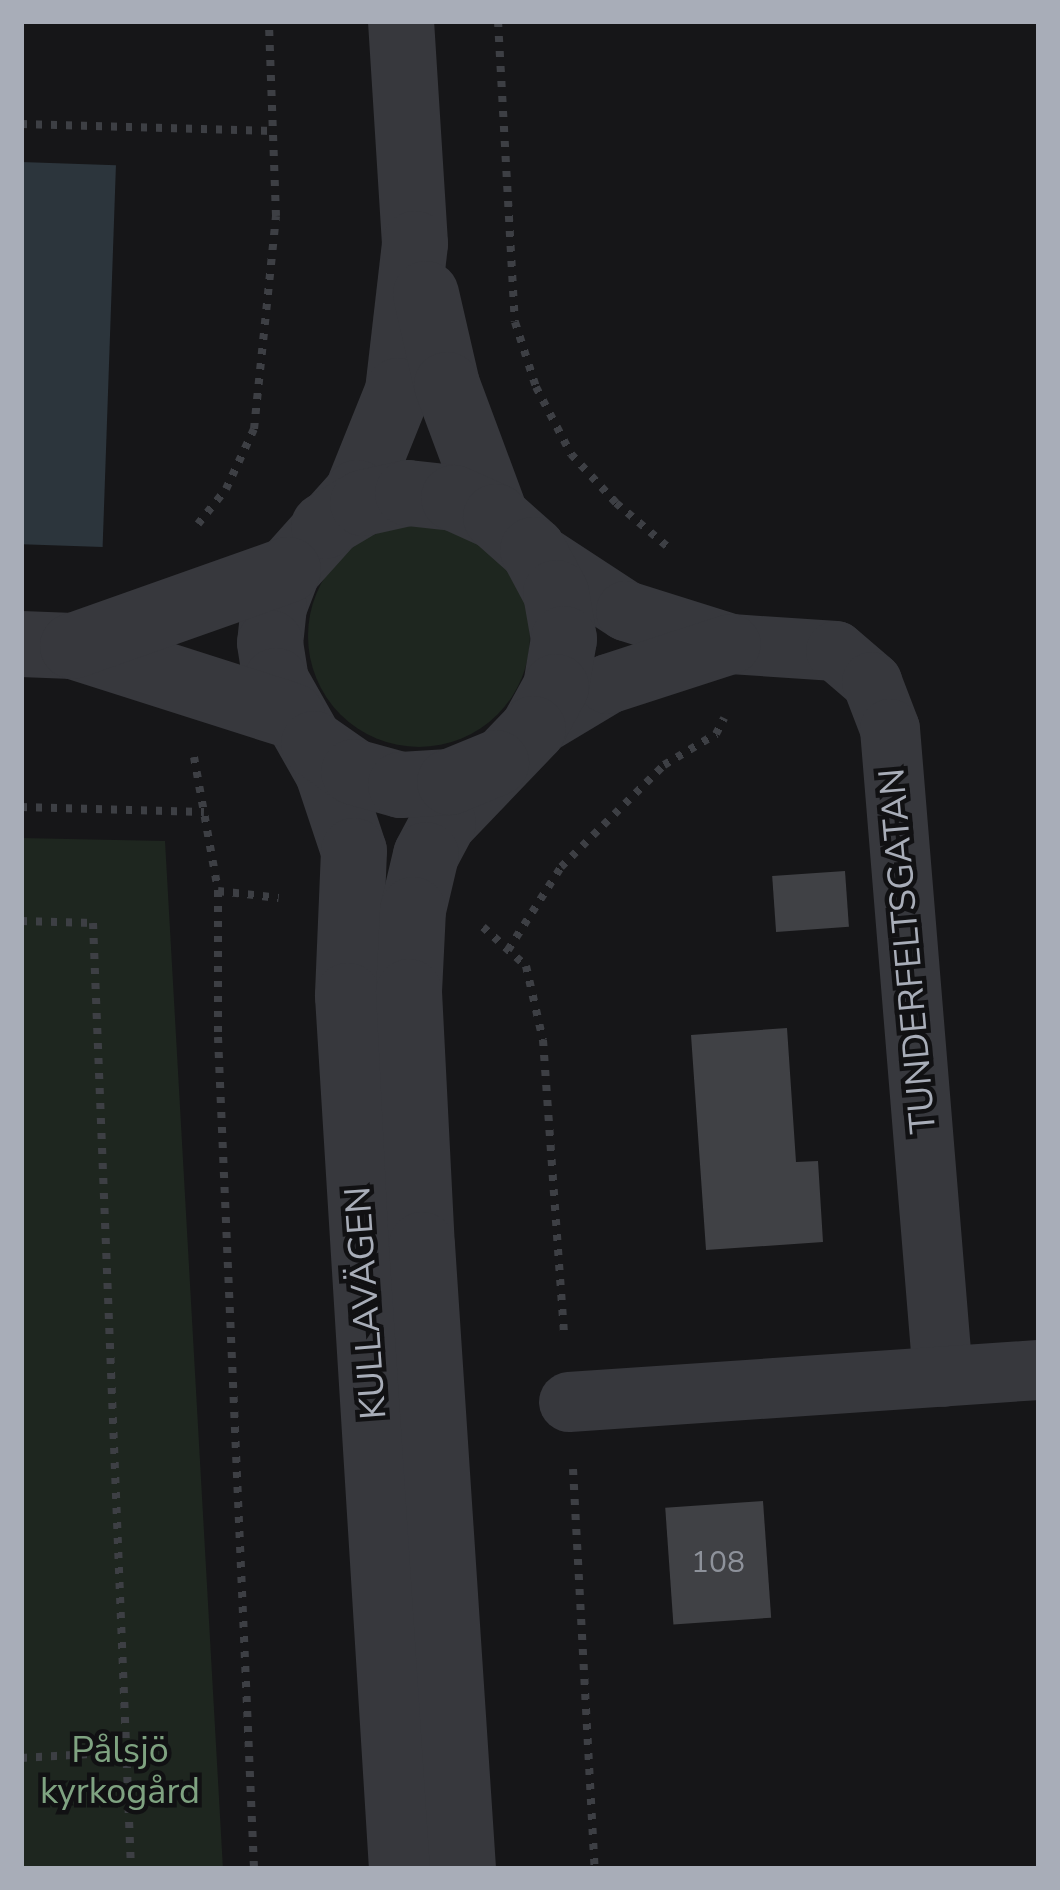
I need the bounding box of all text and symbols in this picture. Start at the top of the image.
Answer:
street label: TUNDERFELTSGATAN [871,767,945,1135]
street label: KULLAVÄGEN [336,1185,396,1421]
house number: 108 [691,1545,745,1581]
park label: Pålsjö kyrkogård [40,1728,200,1813]

